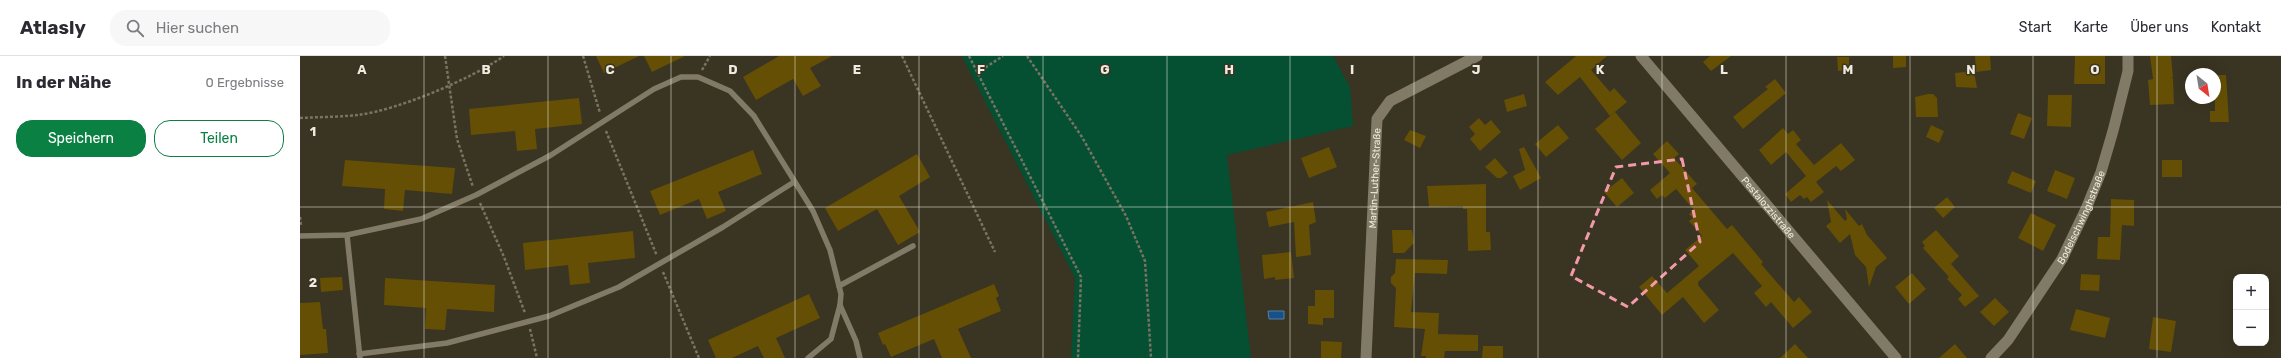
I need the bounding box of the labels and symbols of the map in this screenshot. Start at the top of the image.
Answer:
text: A [357,62,367,77]
text: B [481,62,491,77]
text: C [605,62,615,77]
text: D [728,62,738,77]
text: E [853,62,861,77]
text: F [977,62,985,77]
text: G [1100,62,1110,77]
text: H [1224,62,1234,77]
text: I [1350,62,1354,77]
text: J [1472,62,1480,77]
text: K [1596,62,1605,77]
text: L [1720,62,1728,77]
text: M [1843,62,1853,77]
text: N [1966,62,1976,77]
text: O [2090,62,2100,77]
north arrow [2185,68,2221,104]
text: 1 [310,124,316,139]
street label: Martin-Luther-Straße [1367,127,1384,229]
street label: Bodelschwinghstraße [2055,169,2108,267]
street label: Pestalozzistraße [1739,175,1798,242]
text: 2 [309,275,317,290]

